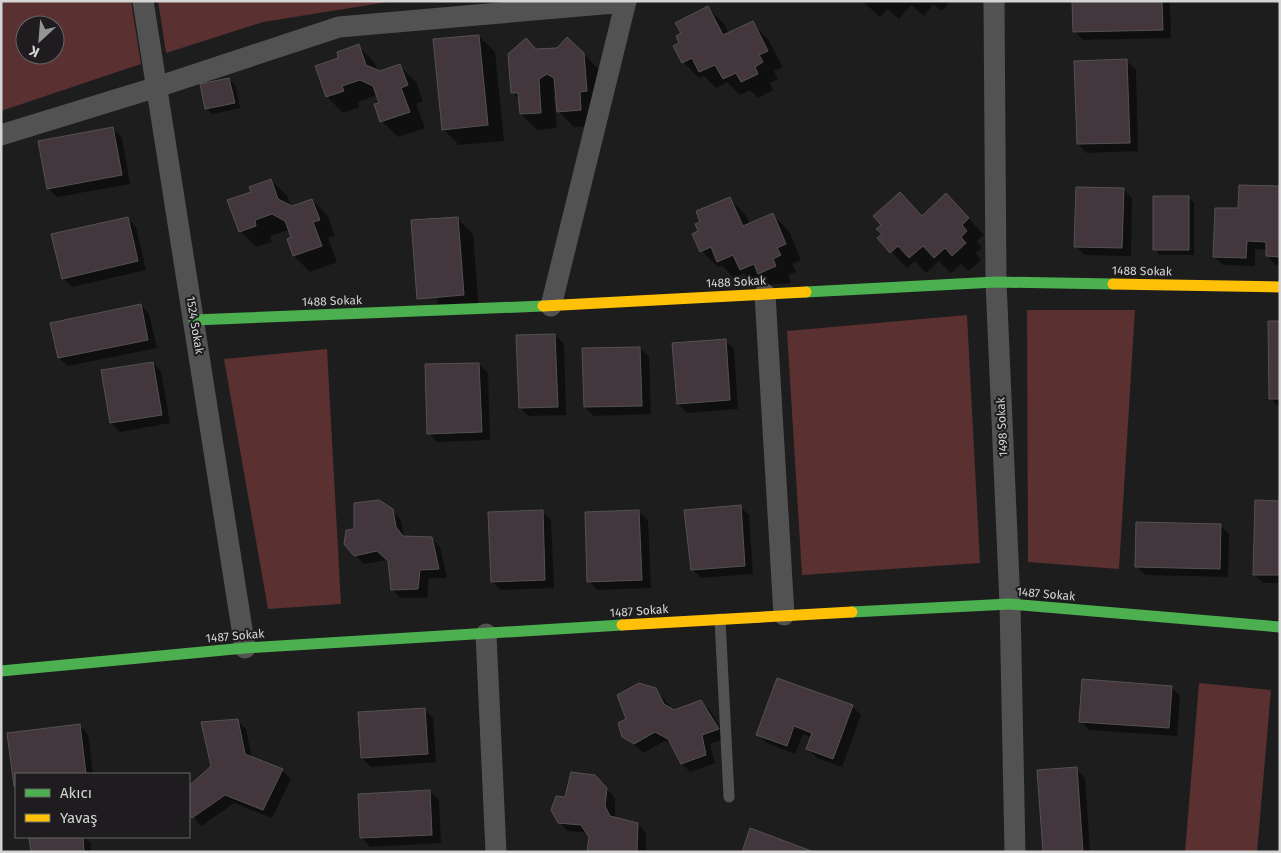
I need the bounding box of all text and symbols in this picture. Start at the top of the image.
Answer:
north arrow [15,15,65,65]
text: K [26,41,42,61]
street label: 1488 Sokak [1112,263,1173,279]
street label: 1488 Sokak [706,273,767,291]
street label: 1488 Sokak [302,293,363,309]
street label: 1524 Sokak [184,295,207,356]
street label: 1498 Sokak [993,396,1011,457]
street label: 1487 Sokak [1016,584,1077,604]
street label: 1487 Sokak [609,602,670,620]
street label: 1487 Sokak [205,626,266,646]
legend [15,773,190,838]
text: Akıcı [60,784,92,802]
text: Yavaş [60,809,97,827]

